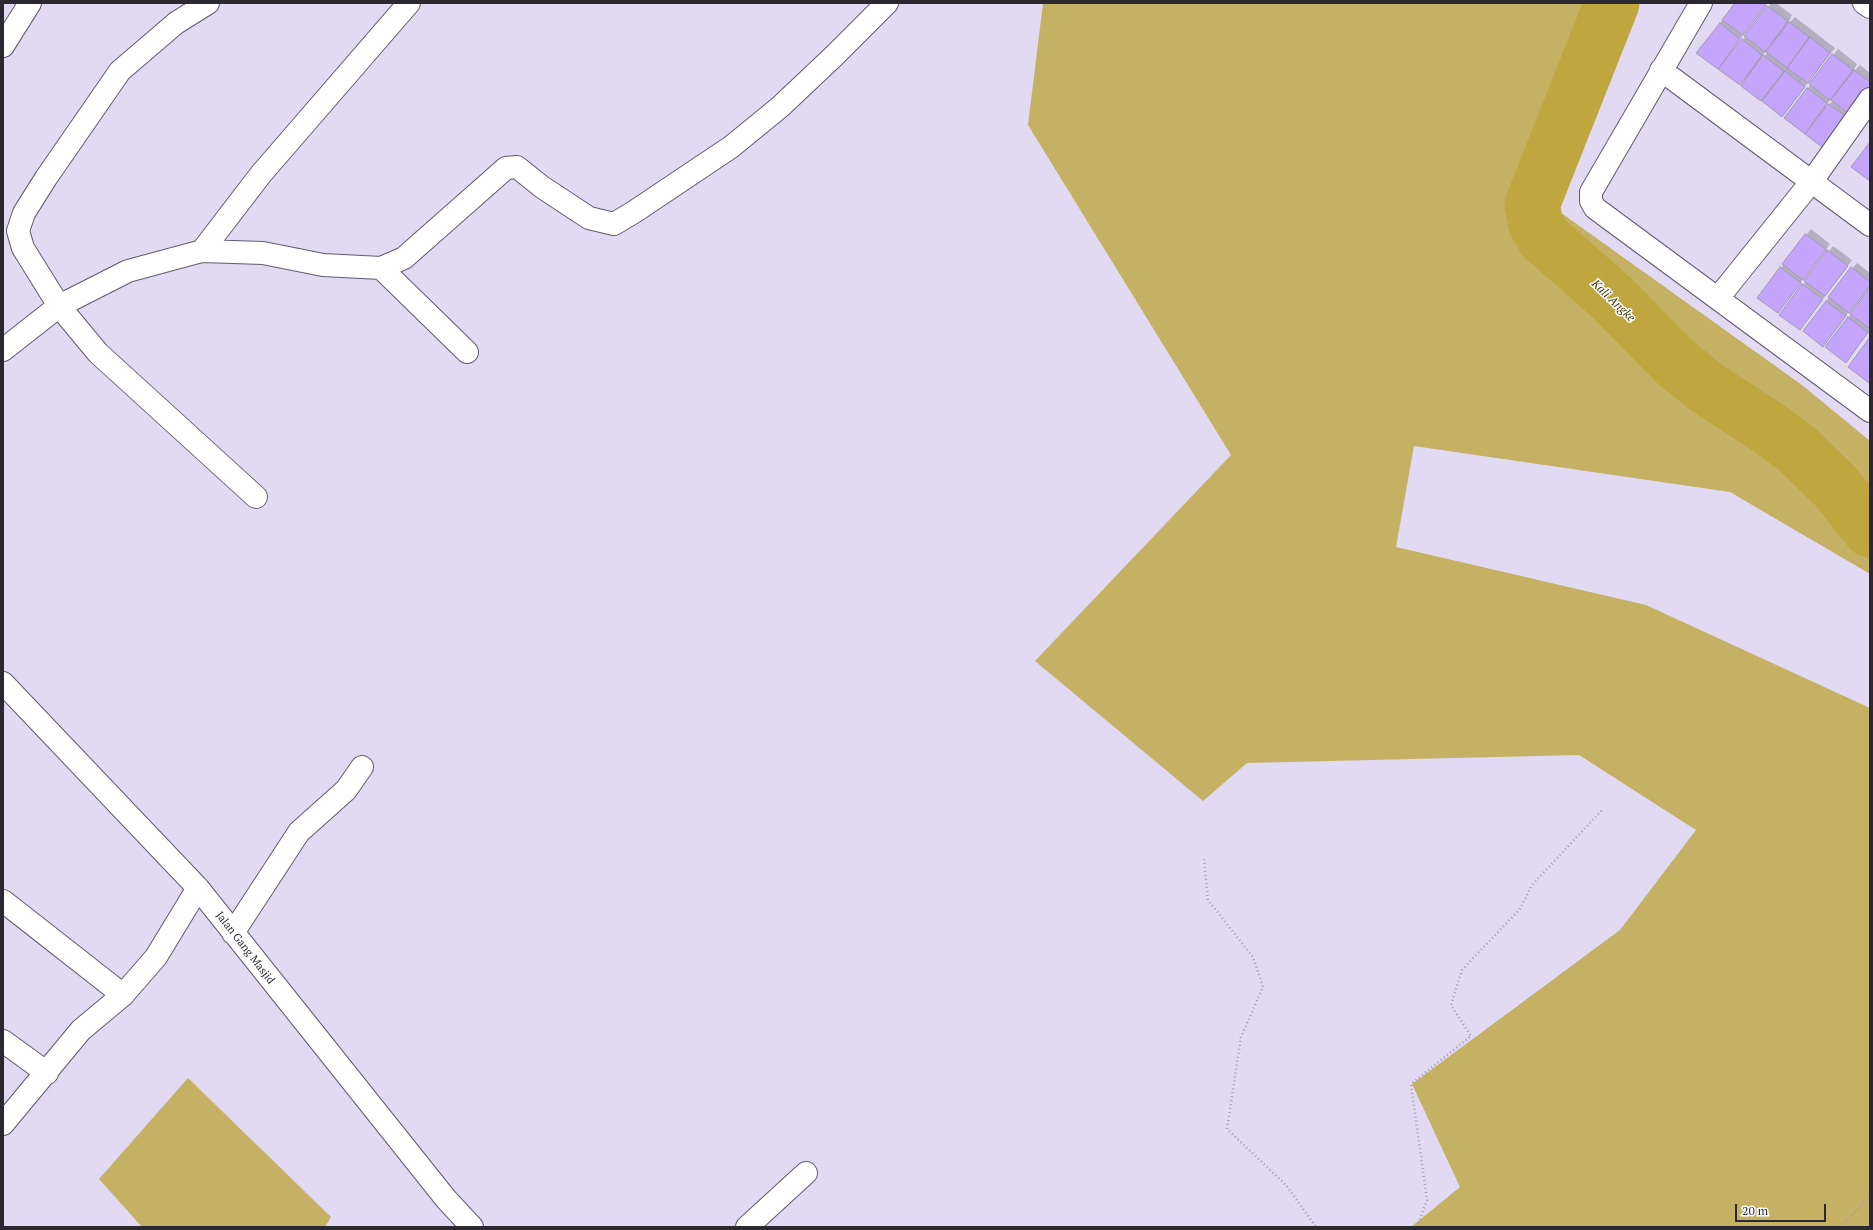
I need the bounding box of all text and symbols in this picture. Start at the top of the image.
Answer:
water label: Kali Angke [1588,277,1638,325]
street label: Jalan Gang Masjid [213,909,277,987]
scale bar [1737,1196,1828,1222]
text: 20 m [1742,1203,1768,1218]

